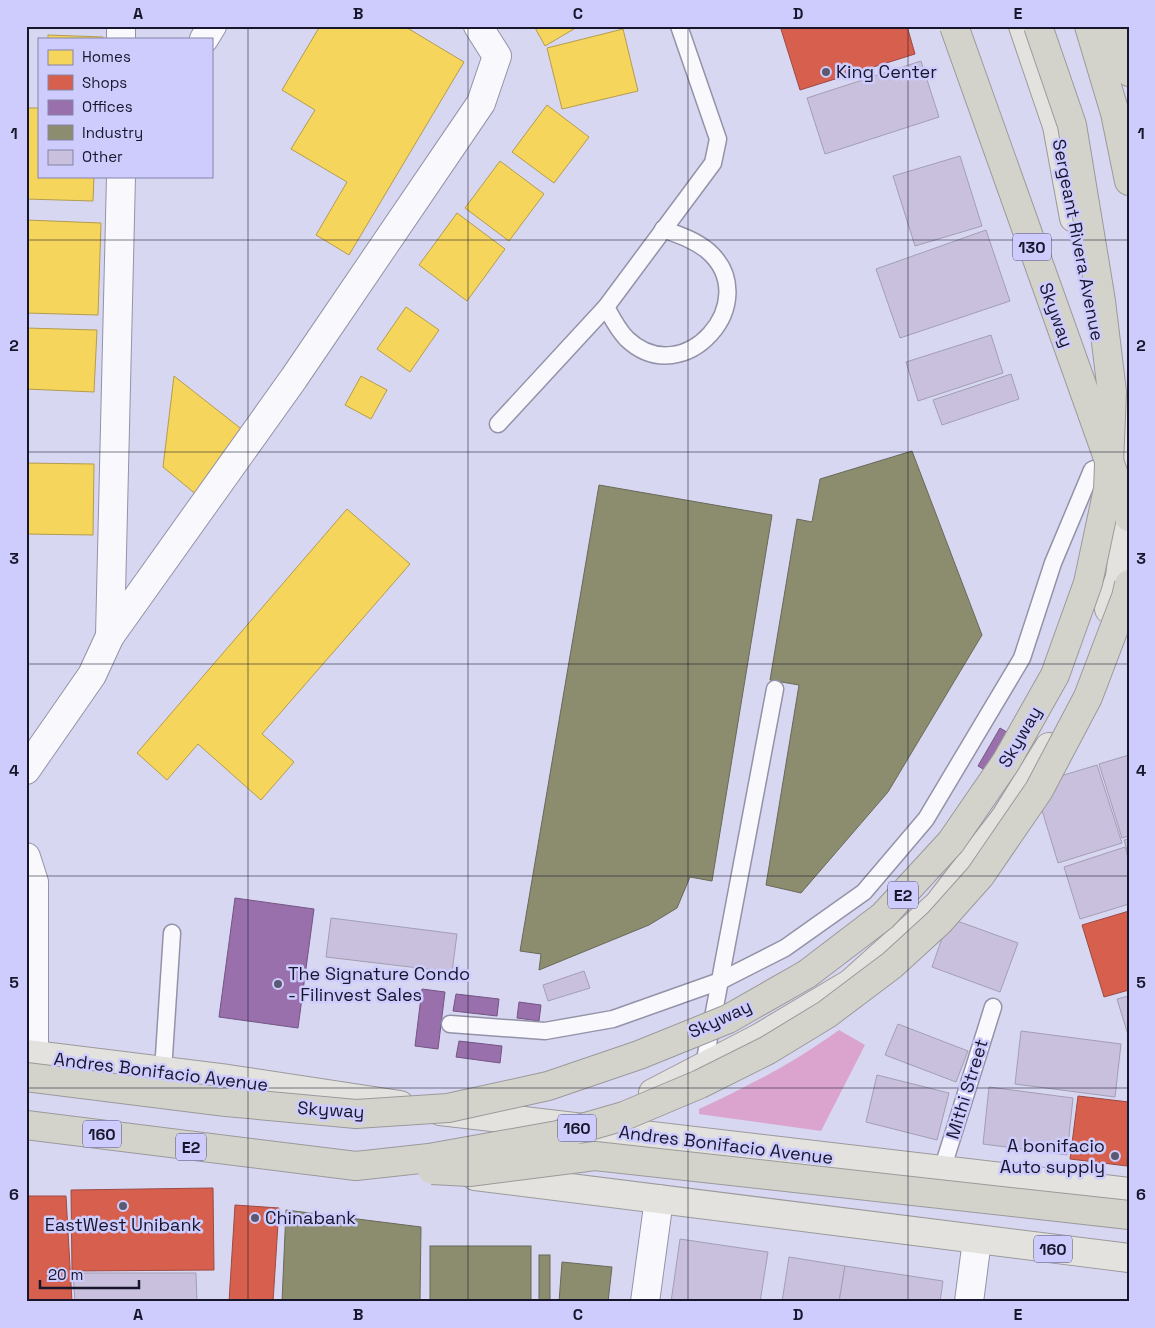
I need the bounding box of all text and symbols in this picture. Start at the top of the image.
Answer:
text: A [133,3,143,24]
text: B [353,3,363,24]
text: C [573,3,583,24]
text: D [793,3,803,24]
text: E [1014,3,1023,24]
legend [38,38,212,178]
text: Homes [82,47,131,66]
place label: King Center [836,60,937,83]
marker: King Center [820,66,832,78]
text: Shops [82,73,127,92]
text: Offices [82,97,133,116]
text: 1 [10,123,18,144]
text: Industry [82,123,143,142]
text: 1 [1137,123,1145,144]
street label: Sergeant Rivera Avenue [1048,137,1109,343]
text: Other [82,147,123,166]
road number: 130 [1013,233,1051,260]
street label: Skyway [1034,279,1079,350]
text: 2 [9,335,19,356]
text: 2 [1136,335,1146,356]
text: 3 [9,548,19,569]
text: 3 [1136,548,1146,569]
street label: Skyway [993,702,1046,772]
text: 4 [9,760,19,781]
text: 4 [1136,760,1146,781]
road number: E2 [888,882,918,908]
place label: The Signature Condo - Filinvest Sales [288,962,470,1006]
text: 5 [9,972,19,993]
text: 5 [1136,972,1146,993]
marker: The Signature Condo - Filinvest Sales [272,978,284,990]
street label: Skyway [685,994,755,1043]
street label: Mithi Street [940,1036,993,1142]
street label: Andres Bonifacio Avenue [53,1047,270,1096]
street label: Skyway [297,1096,365,1123]
road number: 160 [558,1114,596,1142]
road number: 160 [83,1120,121,1148]
street label: Andres Bonifacio Avenue [618,1120,835,1169]
road number: E2 [176,1134,206,1160]
place label: A bonifacio Auto supply [1000,1134,1105,1178]
marker: A bonifacio Auto supply [1109,1150,1121,1162]
text: 6 [9,1184,19,1205]
text: 6 [1136,1184,1146,1205]
marker: EastWest Unibank [117,1200,129,1212]
place label: Chinabank [265,1206,356,1229]
marker: Chinabank [249,1212,261,1224]
place label: EastWest Unibank [45,1213,202,1236]
road number: 160 [1034,1236,1072,1262]
scale bar [40,1258,139,1290]
text: 20 m [48,1265,83,1284]
text: A [133,1304,143,1325]
text: B [353,1304,363,1325]
text: C [573,1304,583,1325]
text: D [793,1304,803,1325]
text: E [1014,1304,1023,1325]

